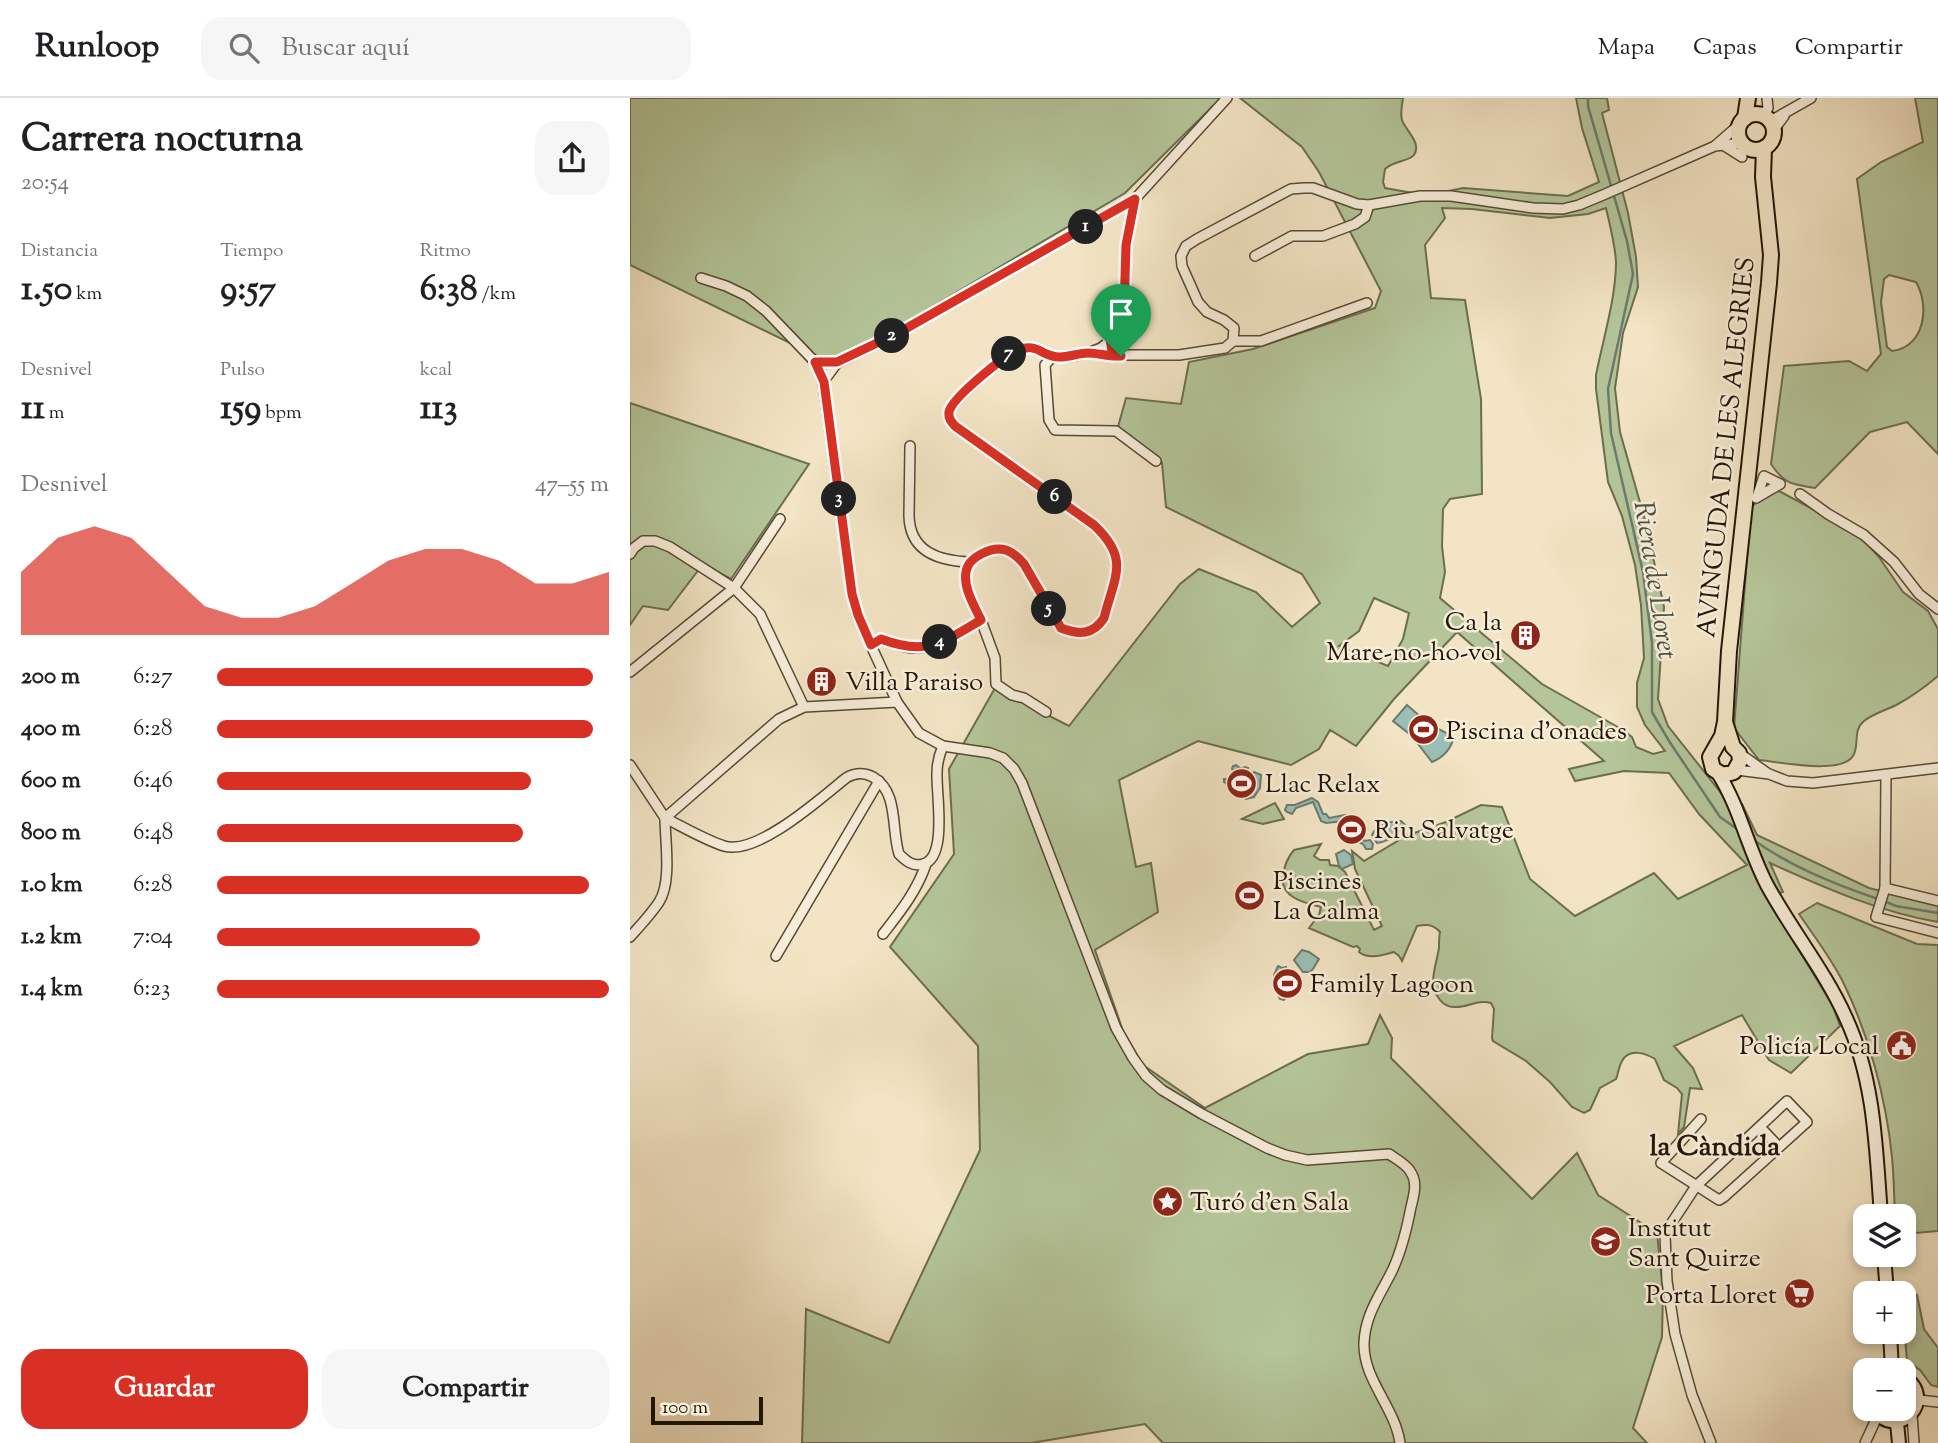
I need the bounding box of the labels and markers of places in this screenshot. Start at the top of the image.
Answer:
pin: 1 [1068,209,1104,244]
pin [1091,284,1151,356]
pin: 2 [874,318,910,354]
pin: 7 [992,336,1026,372]
pin: 6 [1038,480,1072,514]
pin: 3 [822,482,857,516]
pin: 5 [1032,592,1066,626]
place label: Ca la Mare-no-ho-vol [1326,605,1502,672]
building icon: Ca la Mare-no-ho-vol [1508,619,1542,653]
pin: 4 [922,624,958,660]
building icon: Villa Paraiso [805,664,839,698]
place label: Villa Paraiso [845,665,983,702]
sports icon: Piscina d'onades [1406,713,1440,747]
place label: Piscina d'onades [1446,714,1627,751]
sports icon: Llac Relax [1225,766,1259,800]
place label: Llac Relax [1265,767,1380,804]
sports icon: Riu Salvatge [1334,812,1368,846]
place label: Riu Salvatge [1374,813,1514,850]
place label: Piscines La Calma [1273,864,1380,931]
sports icon: Piscines La Calma [1233,878,1267,912]
sports icon: Family Lagoon [1270,966,1304,1000]
place label: Family Lagoon [1310,967,1474,1004]
public building icon: Policía Local [1885,1028,1919,1062]
place label: Policía Local [1739,1029,1879,1066]
place icon: Turó d'en Sala [1150,1184,1184,1218]
place label: Turó d'en Sala [1190,1185,1349,1222]
place label: Institut Sant Quirze [1628,1211,1761,1278]
school or university icon: Institut Sant Quirze [1588,1225,1622,1259]
supermarket icon: Porta Lloret [1783,1277,1817,1311]
place label: Porta Lloret [1646,1278,1777,1315]

